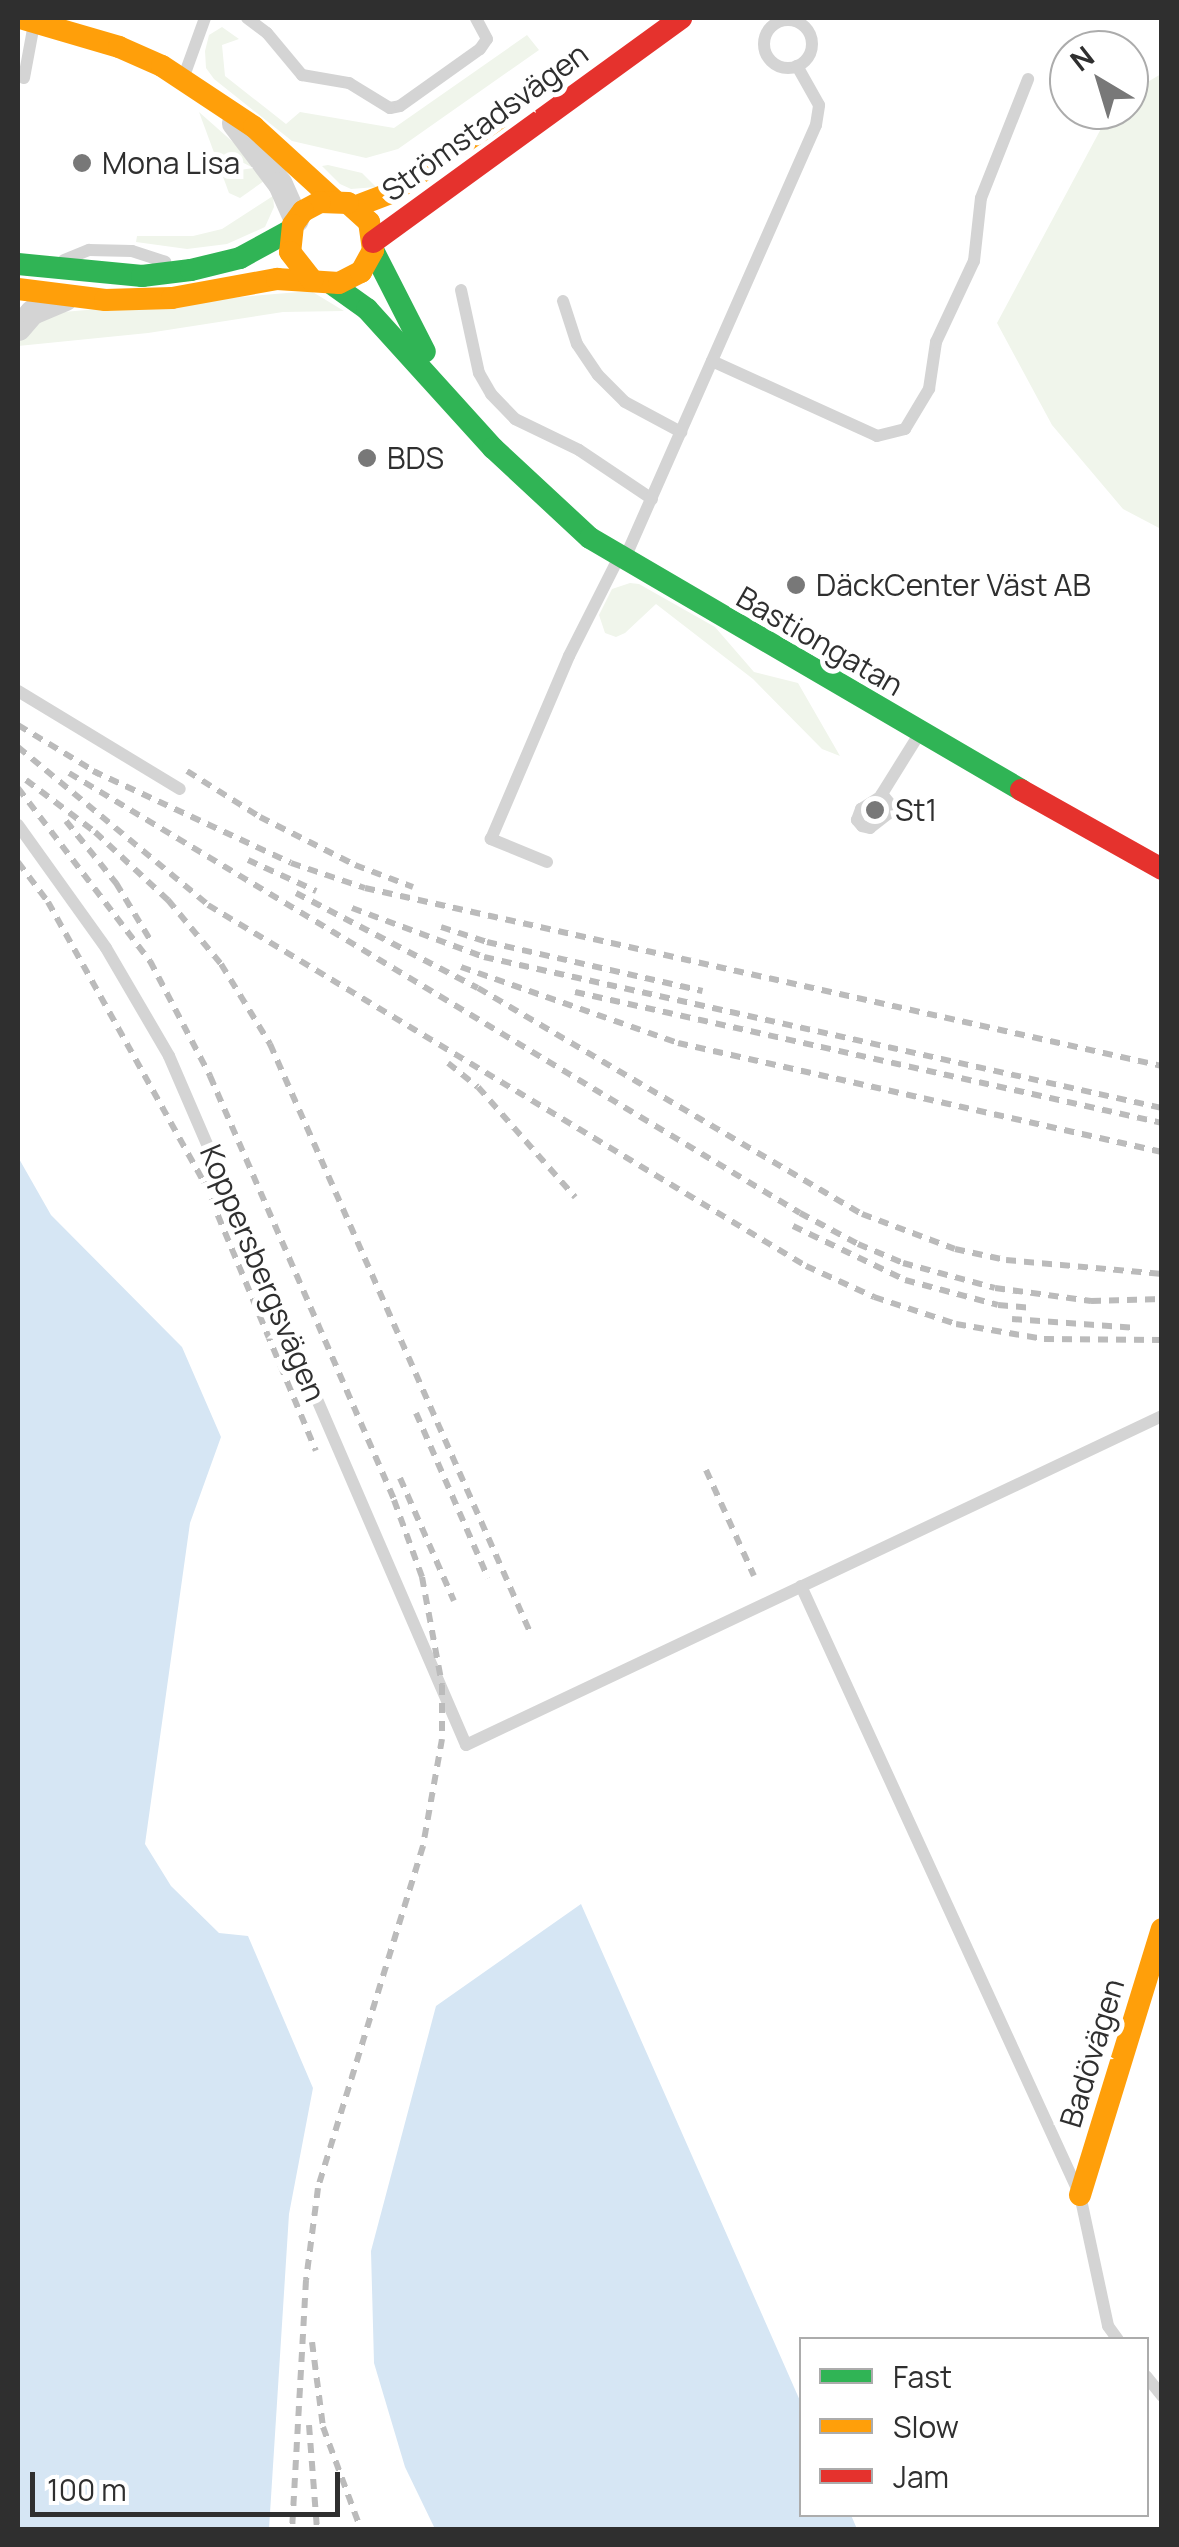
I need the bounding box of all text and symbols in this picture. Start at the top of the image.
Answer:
north arrow [1049,30,1149,130]
street label: Strömstadsvägen [375,35,595,209]
text: N [1062,37,1101,79]
place label: Mona Lisa [102,145,240,181]
marker: Mona Lisa [71,152,93,174]
place label: BDS [387,440,444,476]
marker: BDS [356,447,378,469]
place label: DäckCenter Väst AB [816,567,1091,603]
marker: DäckCenter Väst AB [785,574,807,596]
street label: Bastiongatan [730,579,910,703]
place label: St1 [895,792,937,828]
marker: St1 [864,799,886,821]
street label: Koppersbergsvägen [193,1139,333,1407]
street label: Badövägen [1052,1974,1132,2132]
legend [799,2337,1149,2517]
text: Fast [893,2356,952,2397]
text: Slow [893,2406,959,2447]
scale bar [35,2452,345,2514]
text: Jam [893,2456,949,2497]
text: 100 m [47,2469,127,2510]

